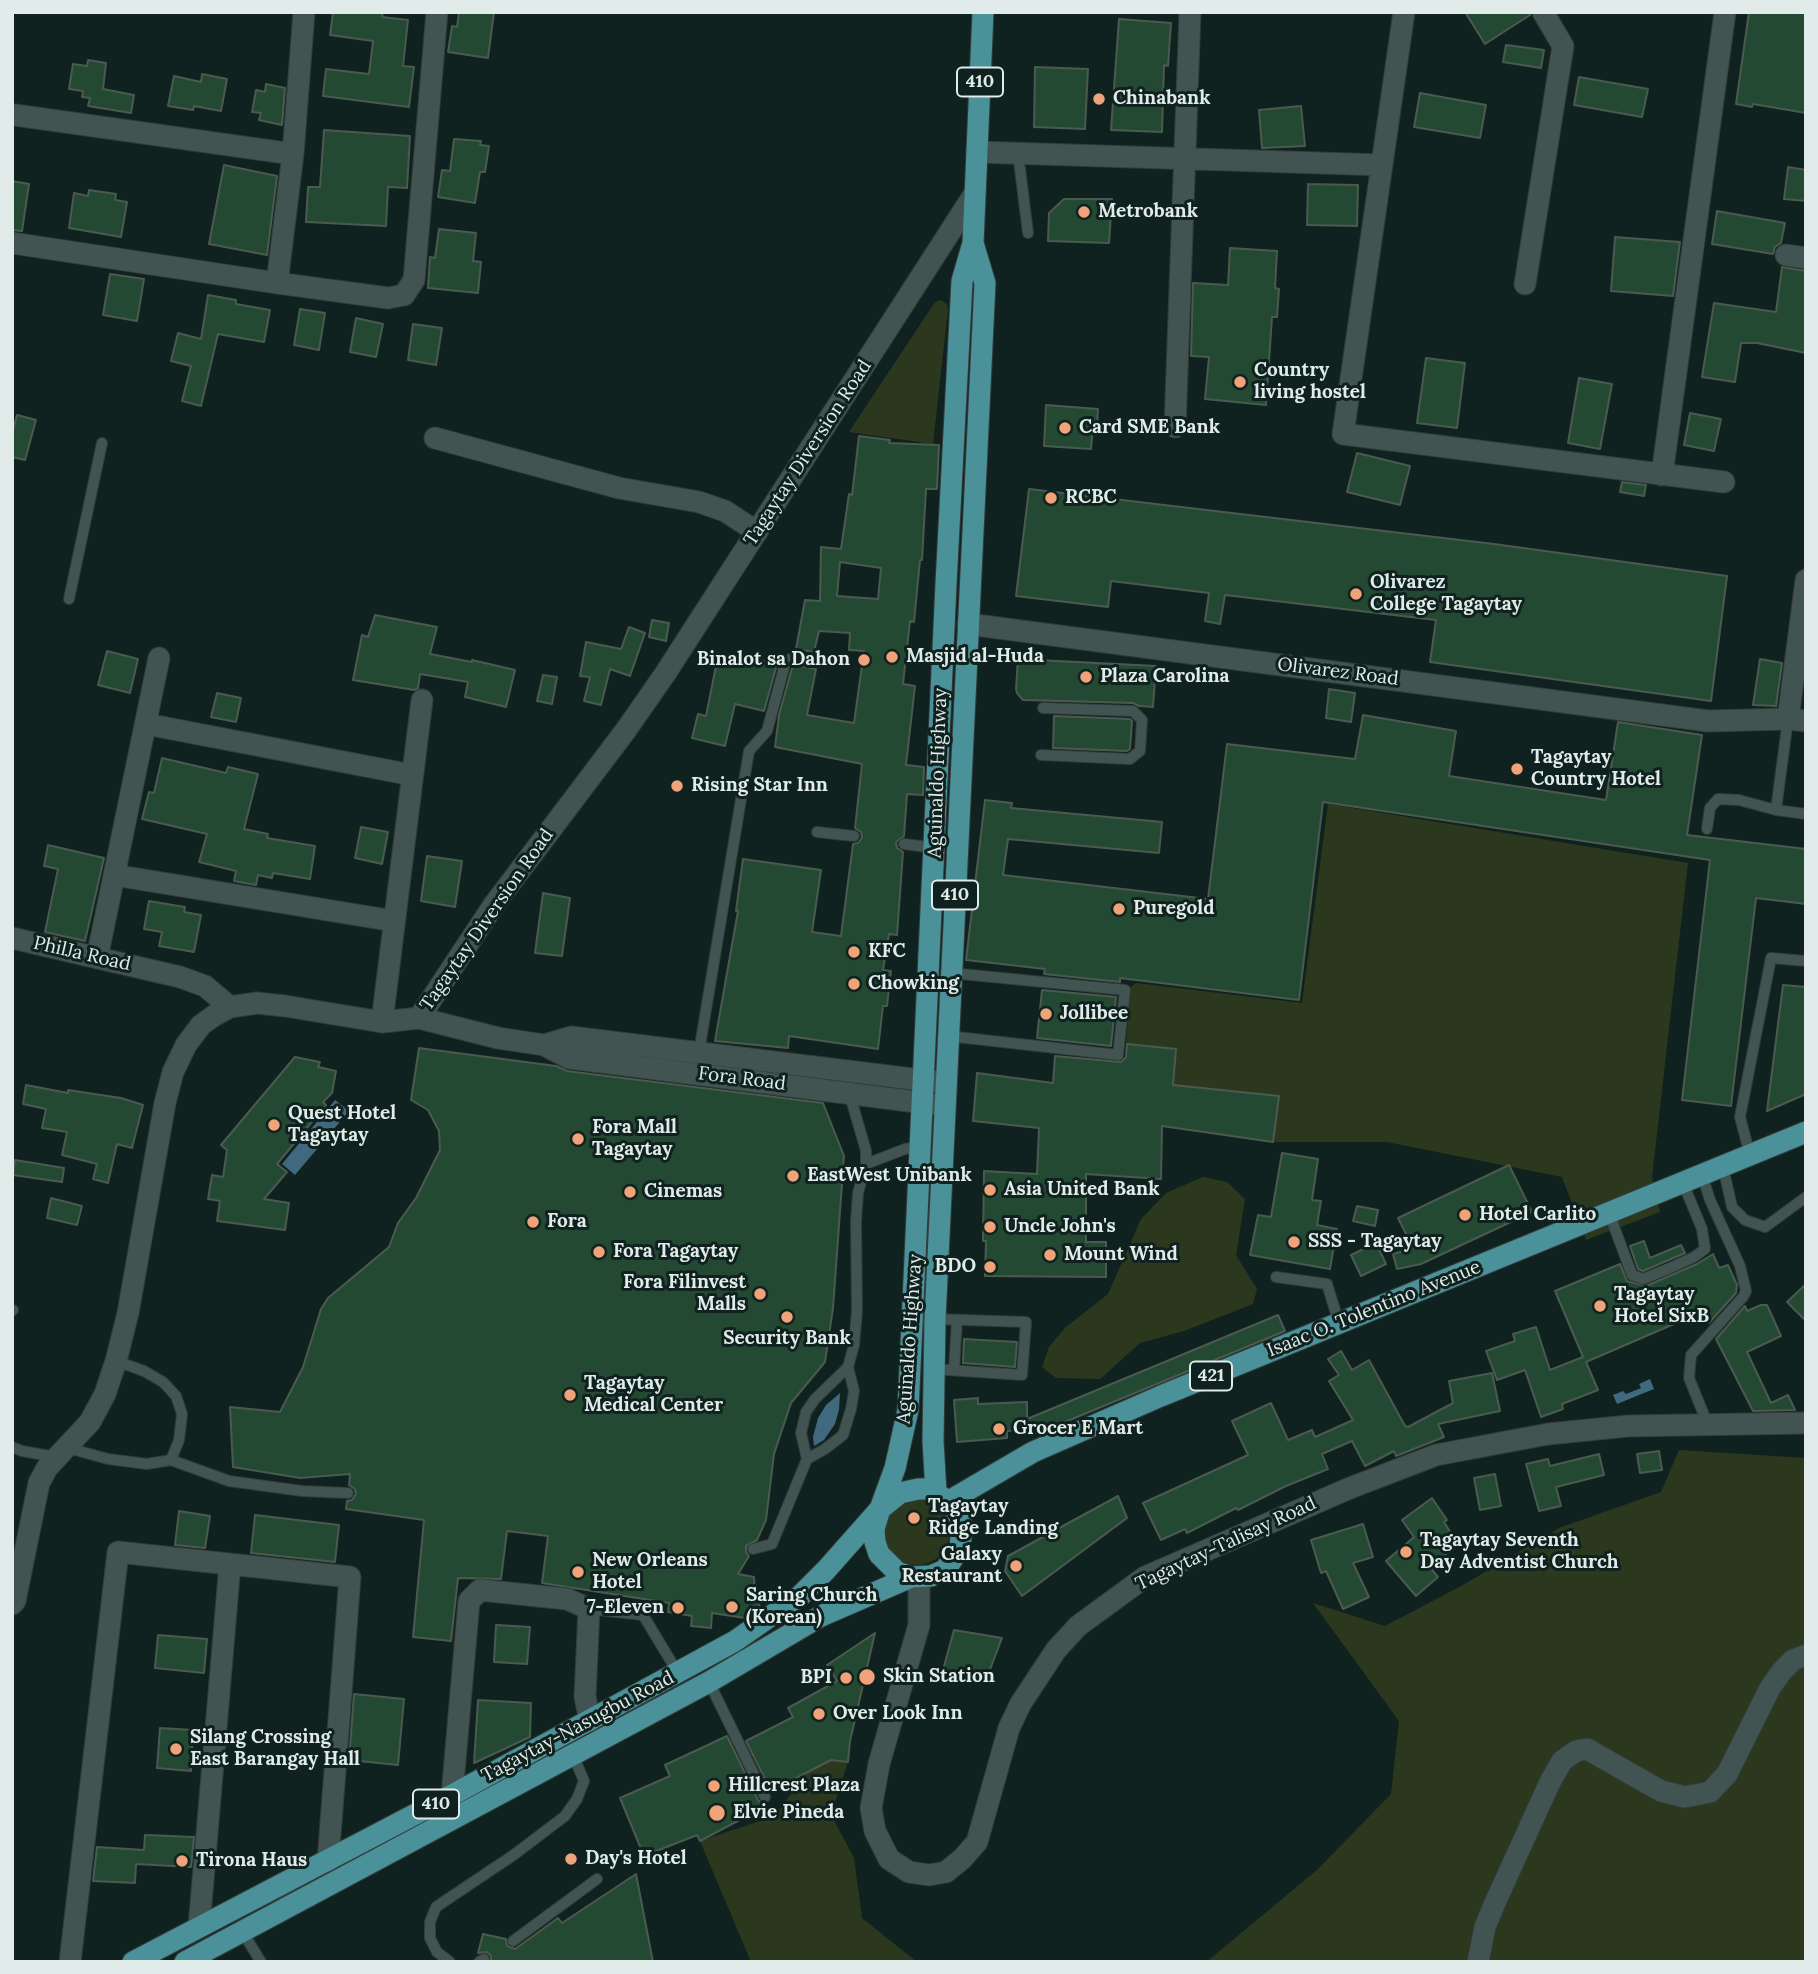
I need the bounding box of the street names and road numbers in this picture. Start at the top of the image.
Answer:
road number: 410 [957,68,1003,96]
street label: Tagaytay Diversion Road [739,356,877,550]
street label: Olivarez Road [1276,653,1400,691]
street label: Aguinaldo Highway [924,688,952,858]
street label: Tagaytay Diversion Road [415,825,559,1015]
road number: 410 [932,880,978,910]
street label: PhilJa Road [31,932,133,976]
street label: Fora Road [697,1062,787,1096]
street label: Aguinaldo Highway [893,1253,927,1425]
street label: Isaac O. Tolentino Avenue [1264,1256,1484,1362]
road number: 421 [1190,1362,1232,1391]
street label: Tagaytay-Talisay Road [1132,1492,1320,1596]
street label: Tagaytay-Nasugbu Road [478,1667,678,1787]
road number: 410 [413,1790,459,1818]

